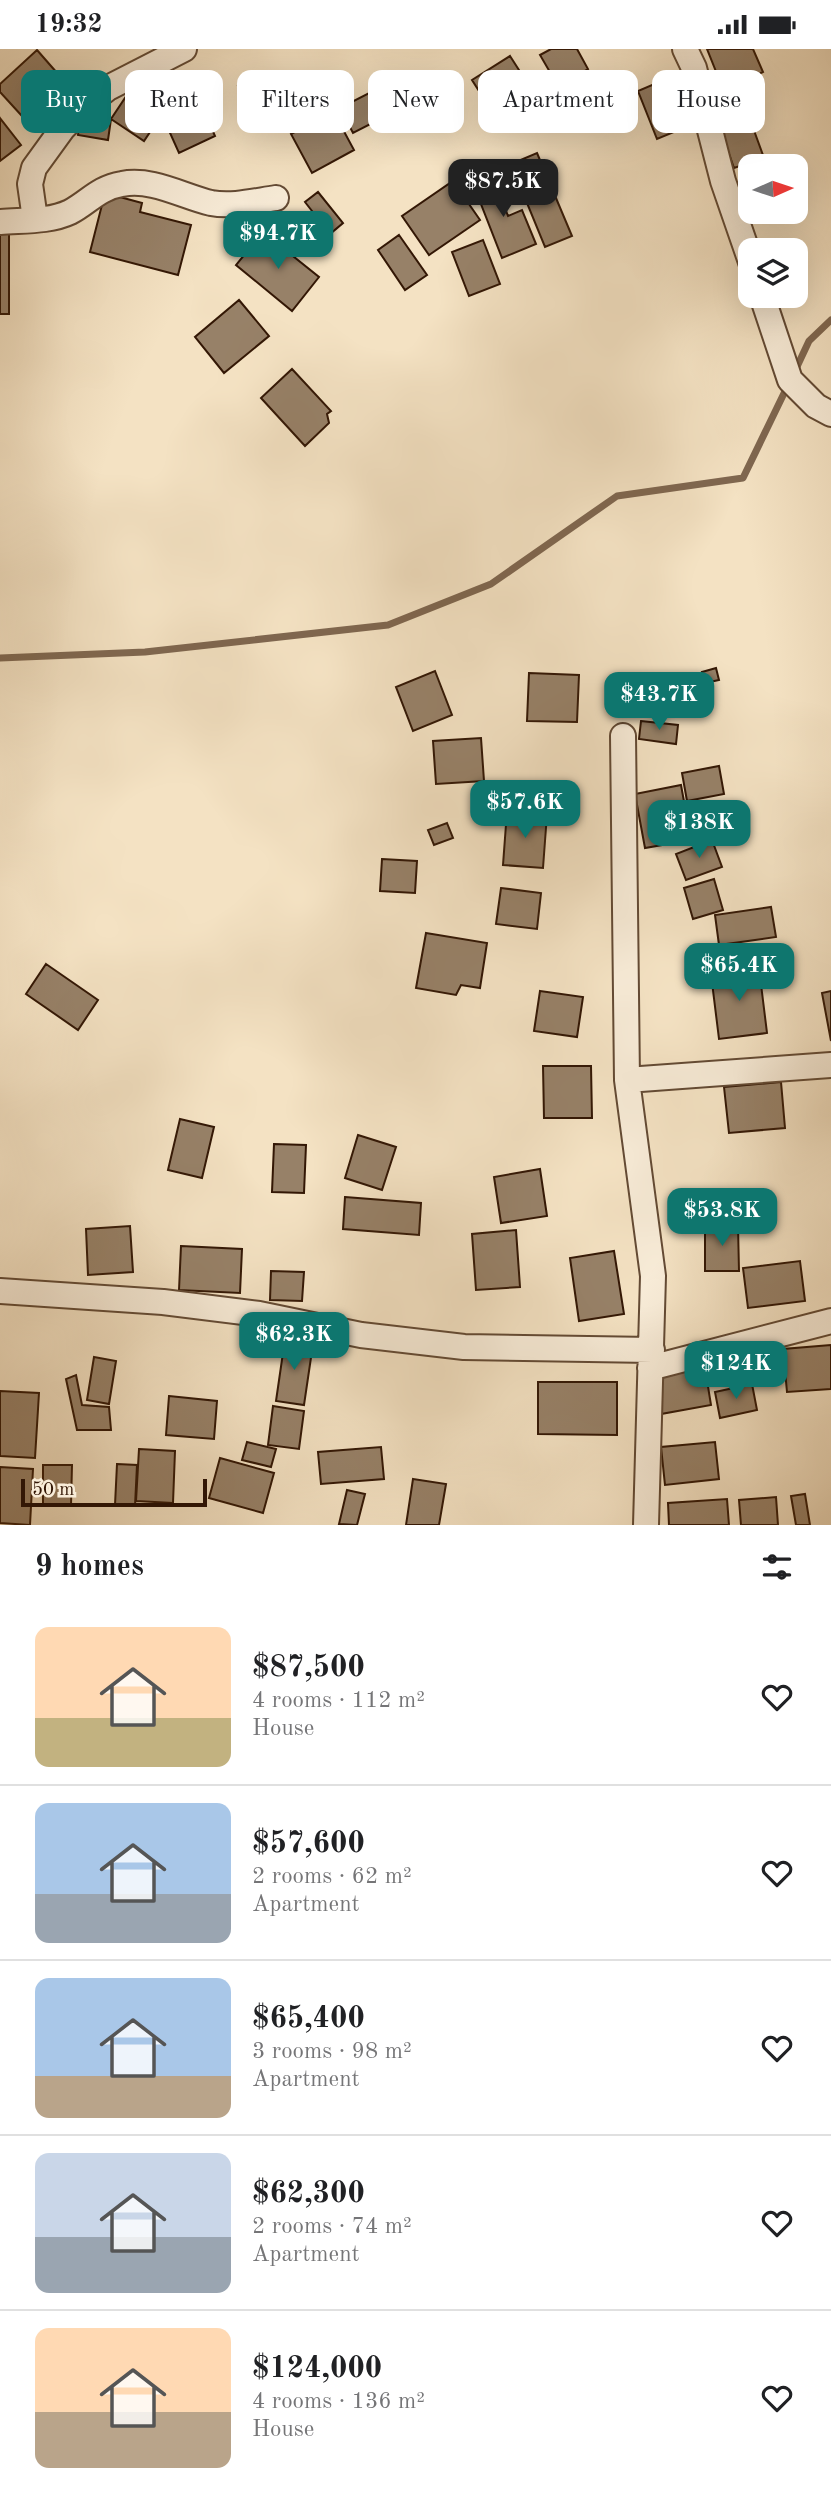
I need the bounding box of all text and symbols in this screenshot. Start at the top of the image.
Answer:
text: 19:32 [35,12,103,38]
chip: Buy [21,70,111,133]
chip: Rent [125,70,223,133]
chip: Filters [237,70,354,133]
chip: New [368,70,464,133]
chip: Apartment [478,70,638,133]
chip: House [652,70,765,133]
north arrow [738,154,808,224]
map controls [738,154,808,308]
pin: $87.5K [446,159,560,219]
text: $87.5K [464,170,542,193]
pin: $94.7K [221,211,335,271]
text: $94.7K [239,222,317,245]
button: layers [738,238,808,308]
pin: $43.7K [602,673,716,732]
text: $43.7K [620,683,698,706]
pin: $57.6K [468,781,582,840]
text: $57.6K [486,791,564,814]
pin: $138K [650,801,748,860]
text: $138K [663,811,735,834]
pin: $65.4K [682,943,796,1003]
text: $65.4K [700,954,778,977]
pin: $53.8K [665,1189,779,1248]
text: $53.8K [683,1199,761,1222]
pin: $62.3K [237,1313,351,1372]
text: $62.3K [255,1323,333,1346]
pin: $124K [687,1341,785,1401]
text: $124K [700,1352,772,1375]
scale bar [21,1476,206,1508]
text: 50 m [32,1481,74,1500]
icon: filters [758,1548,796,1586]
text: 9 homes [35,1552,144,1582]
text: $87,500 [252,1653,365,1683]
icon: home [91,1655,175,1739]
icon: heart [758,1678,796,1716]
text: 4 rooms · 112 m² [252,1689,425,1712]
text: House [252,1717,314,1740]
text: $57,600 [252,1829,365,1859]
icon: home [91,1831,175,1915]
icon: heart [758,1854,796,1892]
text: 2 rooms · 62 m² [252,1865,412,1888]
text: Apartment [252,1893,360,1916]
text: $65,400 [252,2004,365,2034]
icon: home [91,2006,175,2090]
icon: heart [758,2029,796,2067]
text: 3 rooms · 98 m² [252,2040,412,2063]
text: Apartment [252,2068,360,2091]
text: $62,300 [252,2179,365,2209]
icon: home [91,2181,175,2265]
icon: heart [758,2204,796,2242]
text: 2 rooms · 74 m² [252,2215,412,2238]
text: Apartment [252,2243,360,2266]
text: $124,000 [252,2354,382,2384]
icon: home [91,2356,175,2440]
icon: heart [758,2379,796,2417]
text: 4 rooms · 136 m² [252,2390,425,2413]
text: House [252,2418,314,2441]

